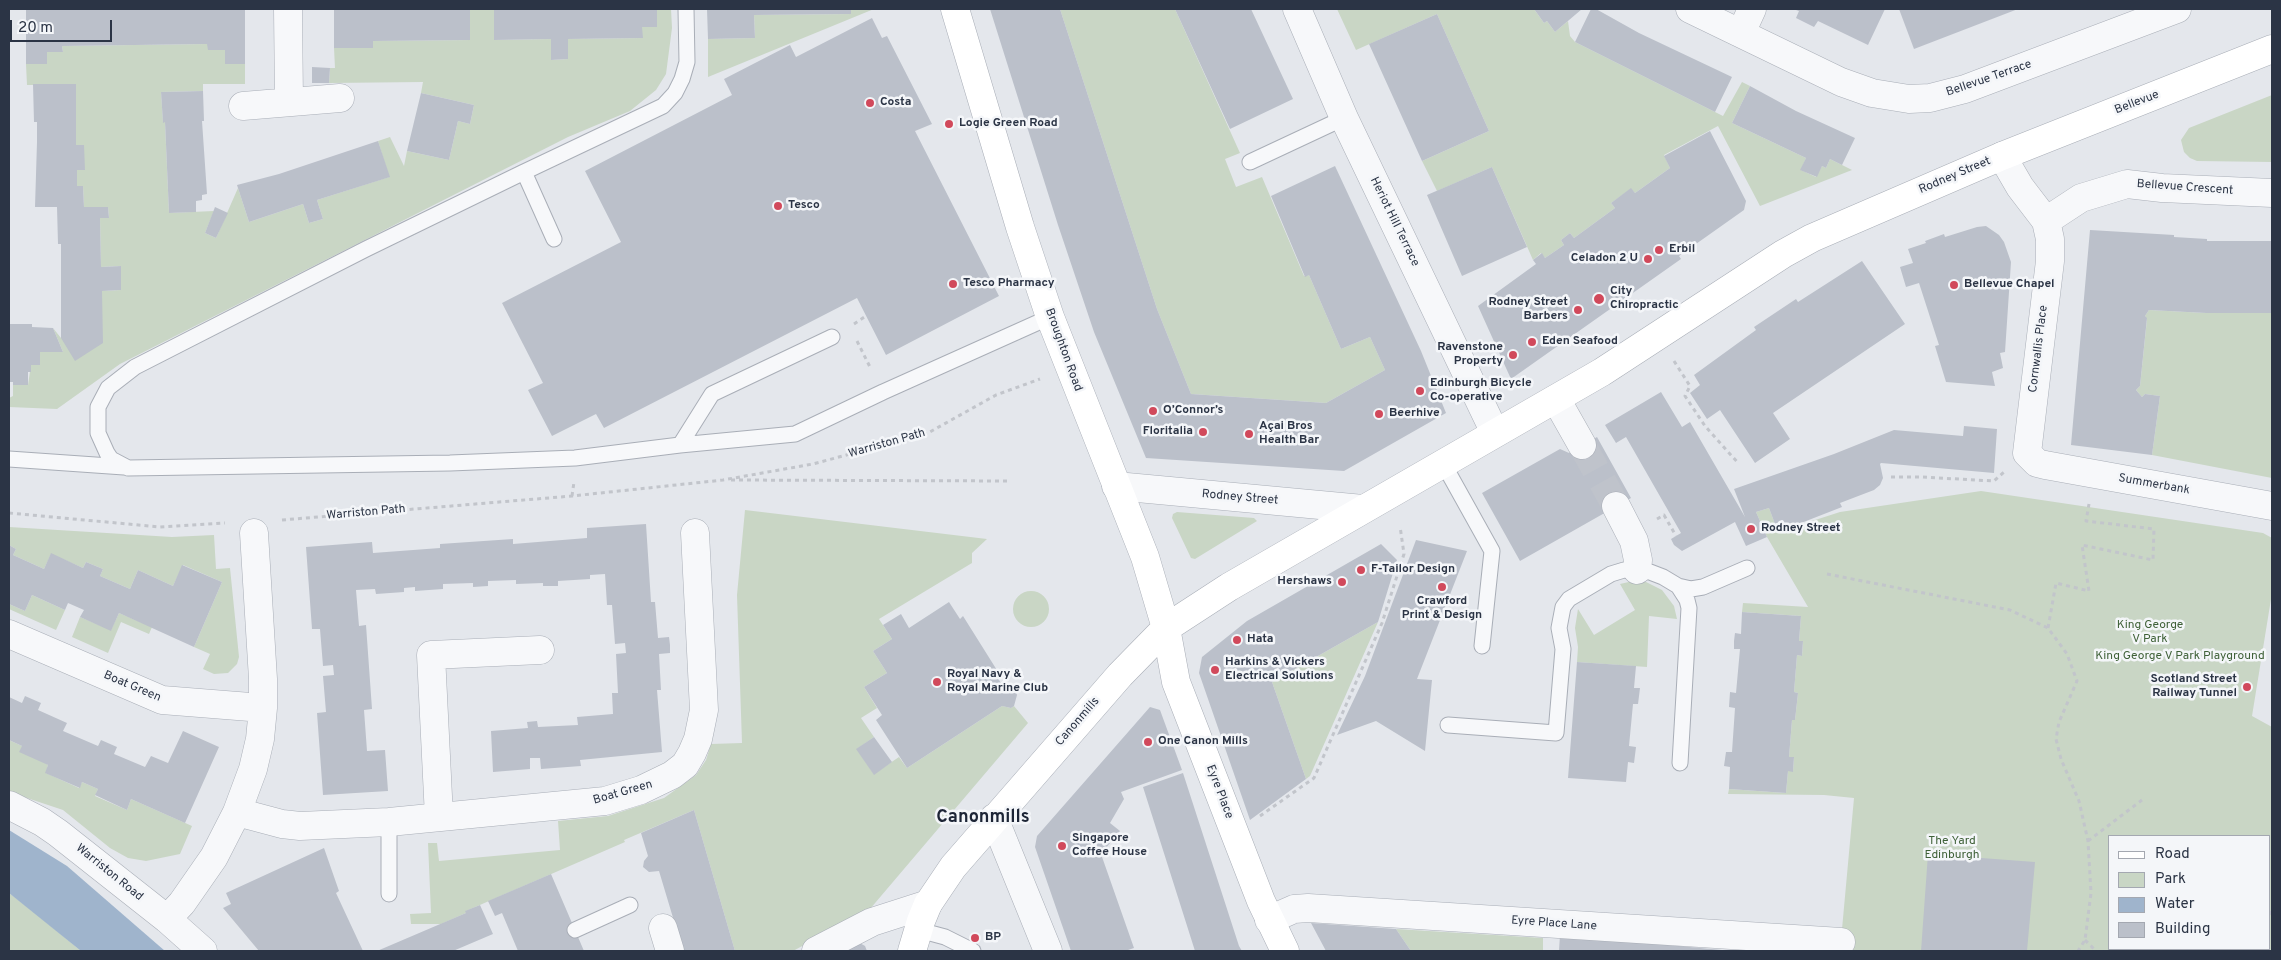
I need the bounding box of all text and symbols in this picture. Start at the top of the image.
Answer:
scale bar [12,10,115,42]
text: 20 m [18,19,53,38]
street label: Bellevue Terrace [1944,58,2034,100]
street label: Bellevue [2113,88,2161,118]
place label: Costa [880,96,911,110]
marker: Costa [864,97,876,109]
place label: Logie Green Road [959,117,1058,131]
marker: Logie Green Road [943,118,955,130]
street label: Rodney Street [1917,154,1993,198]
street label: Heriot Hill Terrace [1366,175,1422,269]
street label: Bellevue Crescent [2136,177,2234,199]
place label: Tesco [788,199,820,213]
marker: Tesco [772,200,784,212]
place label: Erbil [1669,243,1695,257]
marker: Erbil [1653,244,1665,256]
place label: Celadon 2 U [1571,252,1638,266]
marker: Celadon 2 U [1642,253,1654,265]
place label: Tesco Pharmacy [963,277,1055,291]
marker: Tesco Pharmacy [947,278,959,290]
place label: Bellevue Chapel [1964,278,2055,292]
marker: Bellevue Chapel [1948,279,1960,291]
place label: City Chiropractic [1610,285,1679,313]
marker: City Chiropractic [1592,292,1606,306]
place label: Rodney Street Barbers [1488,296,1568,324]
marker: Rodney Street Barbers [1572,304,1584,316]
street label: Cornwallis Place [2026,304,2052,394]
street label: Broughton Road [1041,306,1085,394]
place label: Eden Seafood [1542,335,1618,349]
marker: Eden Seafood [1526,336,1538,348]
place label: Ravenstone Property [1437,341,1503,369]
marker: Ravenstone Property [1507,349,1519,361]
place label: Edinburgh Bicycle Co-operative [1430,377,1532,405]
marker: Edinburgh Bicycle Co-operative [1414,385,1426,397]
place label: O’Connor’s [1163,404,1223,418]
marker: O’Connor’s [1147,405,1159,417]
place label: Beerhive [1389,407,1440,421]
marker: Beerhive [1373,408,1385,420]
place label: Açai Bros Health Bar [1259,420,1319,448]
place label: Floritalia [1143,425,1193,439]
street label: Warriston Path [847,426,927,462]
marker: Floritalia [1197,426,1209,438]
marker: Açai Bros Health Bar [1243,428,1255,440]
street label: Summerbank [2117,472,2191,498]
street label: Rodney Street [1201,487,1279,509]
street label: Warriston Path [326,502,406,524]
place label: Rodney Street [1761,522,1841,536]
marker: Rodney Street [1745,523,1757,535]
place label: F-Tailor Design [1371,563,1455,577]
marker: F-Tailor Design [1355,564,1367,576]
place label: Hershaws [1277,575,1332,589]
marker: Hershaws [1336,576,1348,588]
marker: Crawford Print & Design [1436,581,1448,593]
place label: Crawford Print & Design [1402,595,1482,623]
park label: King George V Park [2117,619,2183,647]
place label: Hata [1247,633,1274,647]
marker: Hata [1231,634,1243,646]
park label: King George V Park Playground [2095,650,2265,664]
place label: Harkins & Vickers Electrical Solutions [1225,656,1334,684]
marker: Harkins & Vickers Electrical Solutions [1209,664,1221,676]
street label: Boat Green [101,668,163,706]
place label: Royal Navy & Royal Marine Club [947,668,1048,696]
place label: Scotland Street Railway Tunnel [2151,673,2237,701]
marker: Royal Navy & Royal Marine Club [931,676,943,688]
marker: Scotland Street Railway Tunnel [2241,681,2253,693]
street label: Canonmills [1053,695,1103,749]
place label: One Canon Mills [1158,735,1248,749]
marker: One Canon Mills [1142,736,1154,748]
street label: Eyre Place [1202,763,1236,821]
street label: Boat Green [592,778,654,808]
district label: Canonmills [936,807,1030,829]
place label: Singapore Coffee House [1072,832,1147,860]
park label: The Yard Edinburgh [1925,835,1979,863]
legend [2108,835,2271,950]
marker: Singapore Coffee House [1056,840,1068,852]
street label: Warriston Road [72,841,146,905]
text: Road [2155,845,2190,864]
text: Park [2155,870,2186,889]
text: Water [2155,895,2194,914]
street label: Eyre Place Lane [1511,914,1597,934]
text: Building [2155,920,2210,939]
place label: BP [985,931,1001,945]
marker: BP [969,932,981,944]

